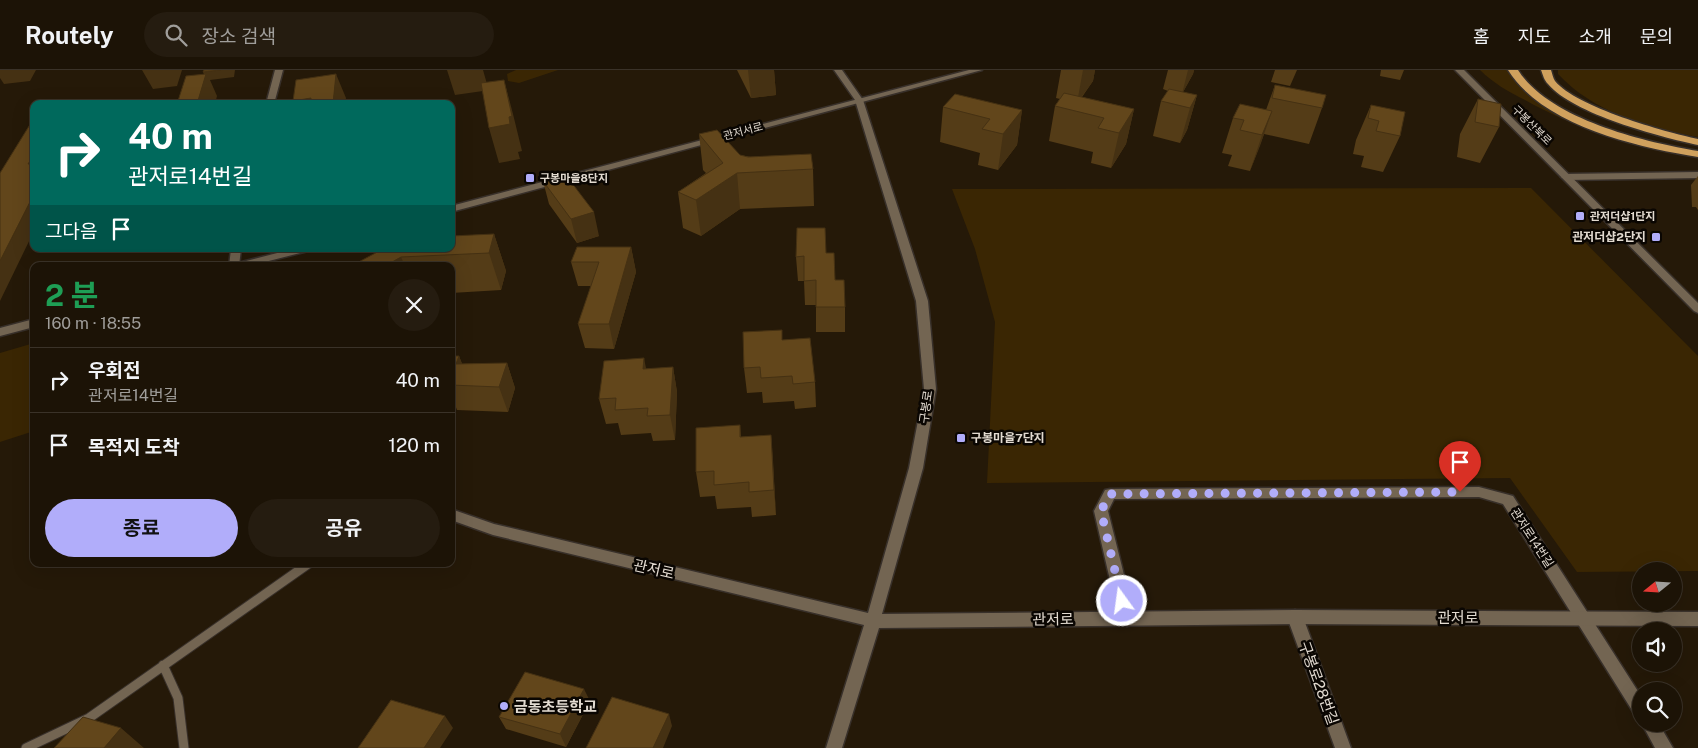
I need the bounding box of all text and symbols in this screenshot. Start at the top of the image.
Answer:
search box [144,12,494,57]
text: Routely [25,21,114,49]
icon: search [162,21,190,49]
text: 장소 검색 [202,25,276,47]
text: 홈 [1473,26,1490,47]
text: 지도 [1518,26,1551,47]
text: 소개 [1579,26,1612,47]
text: 문의 [1640,26,1673,47]
street label: 구봉산북로 [1510,103,1554,147]
text: 40 m [128,116,213,157]
icon: right [45,120,110,185]
street label: 관저서로 [722,120,764,142]
text: 관저로14번길 [128,163,252,189]
marker: 구봉마을8단지 [524,172,536,184]
place label: 구봉마을8단지 [540,172,608,184]
marker: 관저더샵1단지 [1574,210,1586,222]
place label: 관저더샵1단지 [1590,210,1655,222]
icon: arrive [107,215,135,243]
text: 그다음 [45,220,97,242]
place label: 관저더샵2단지 [1572,230,1646,244]
marker: 관저더샵2단지 [1650,231,1662,243]
text: 2 분 [45,277,98,313]
button: close [388,279,440,331]
text: 160 m · 18:55 [45,314,141,333]
text: 우회전 [88,359,140,381]
icon: right [45,366,73,394]
text: 40 m [395,369,440,391]
text: 관저로14번길 [88,386,178,405]
street label: 구봉로 [917,390,935,424]
icon: arrive [45,431,73,459]
place label: 구봉마을7단지 [971,431,1045,445]
marker: 구봉마을7단지 [955,432,967,444]
text: 120 m [388,434,440,456]
text: 목적지 도착 [88,436,180,458]
pin [1439,441,1481,492]
icon: arrive [1446,448,1474,476]
button: 종료 [45,499,238,557]
button: 공유 [248,499,440,557]
street label: 관저로14번길 [1508,506,1556,570]
street label: 관저로 [632,556,676,582]
north arrow [1632,562,1682,612]
map controls [1632,562,1682,732]
position arrow [1095,574,1147,626]
street label: 관저로 [1437,609,1479,626]
street label: 관저로 [1032,610,1074,628]
button: sound [1632,622,1682,672]
street label: 구봉로28번길 [1296,639,1342,727]
button: search [1632,682,1682,732]
place label: 금동초등학교 [514,698,597,715]
marker: 금동초등학교 [498,700,510,712]

